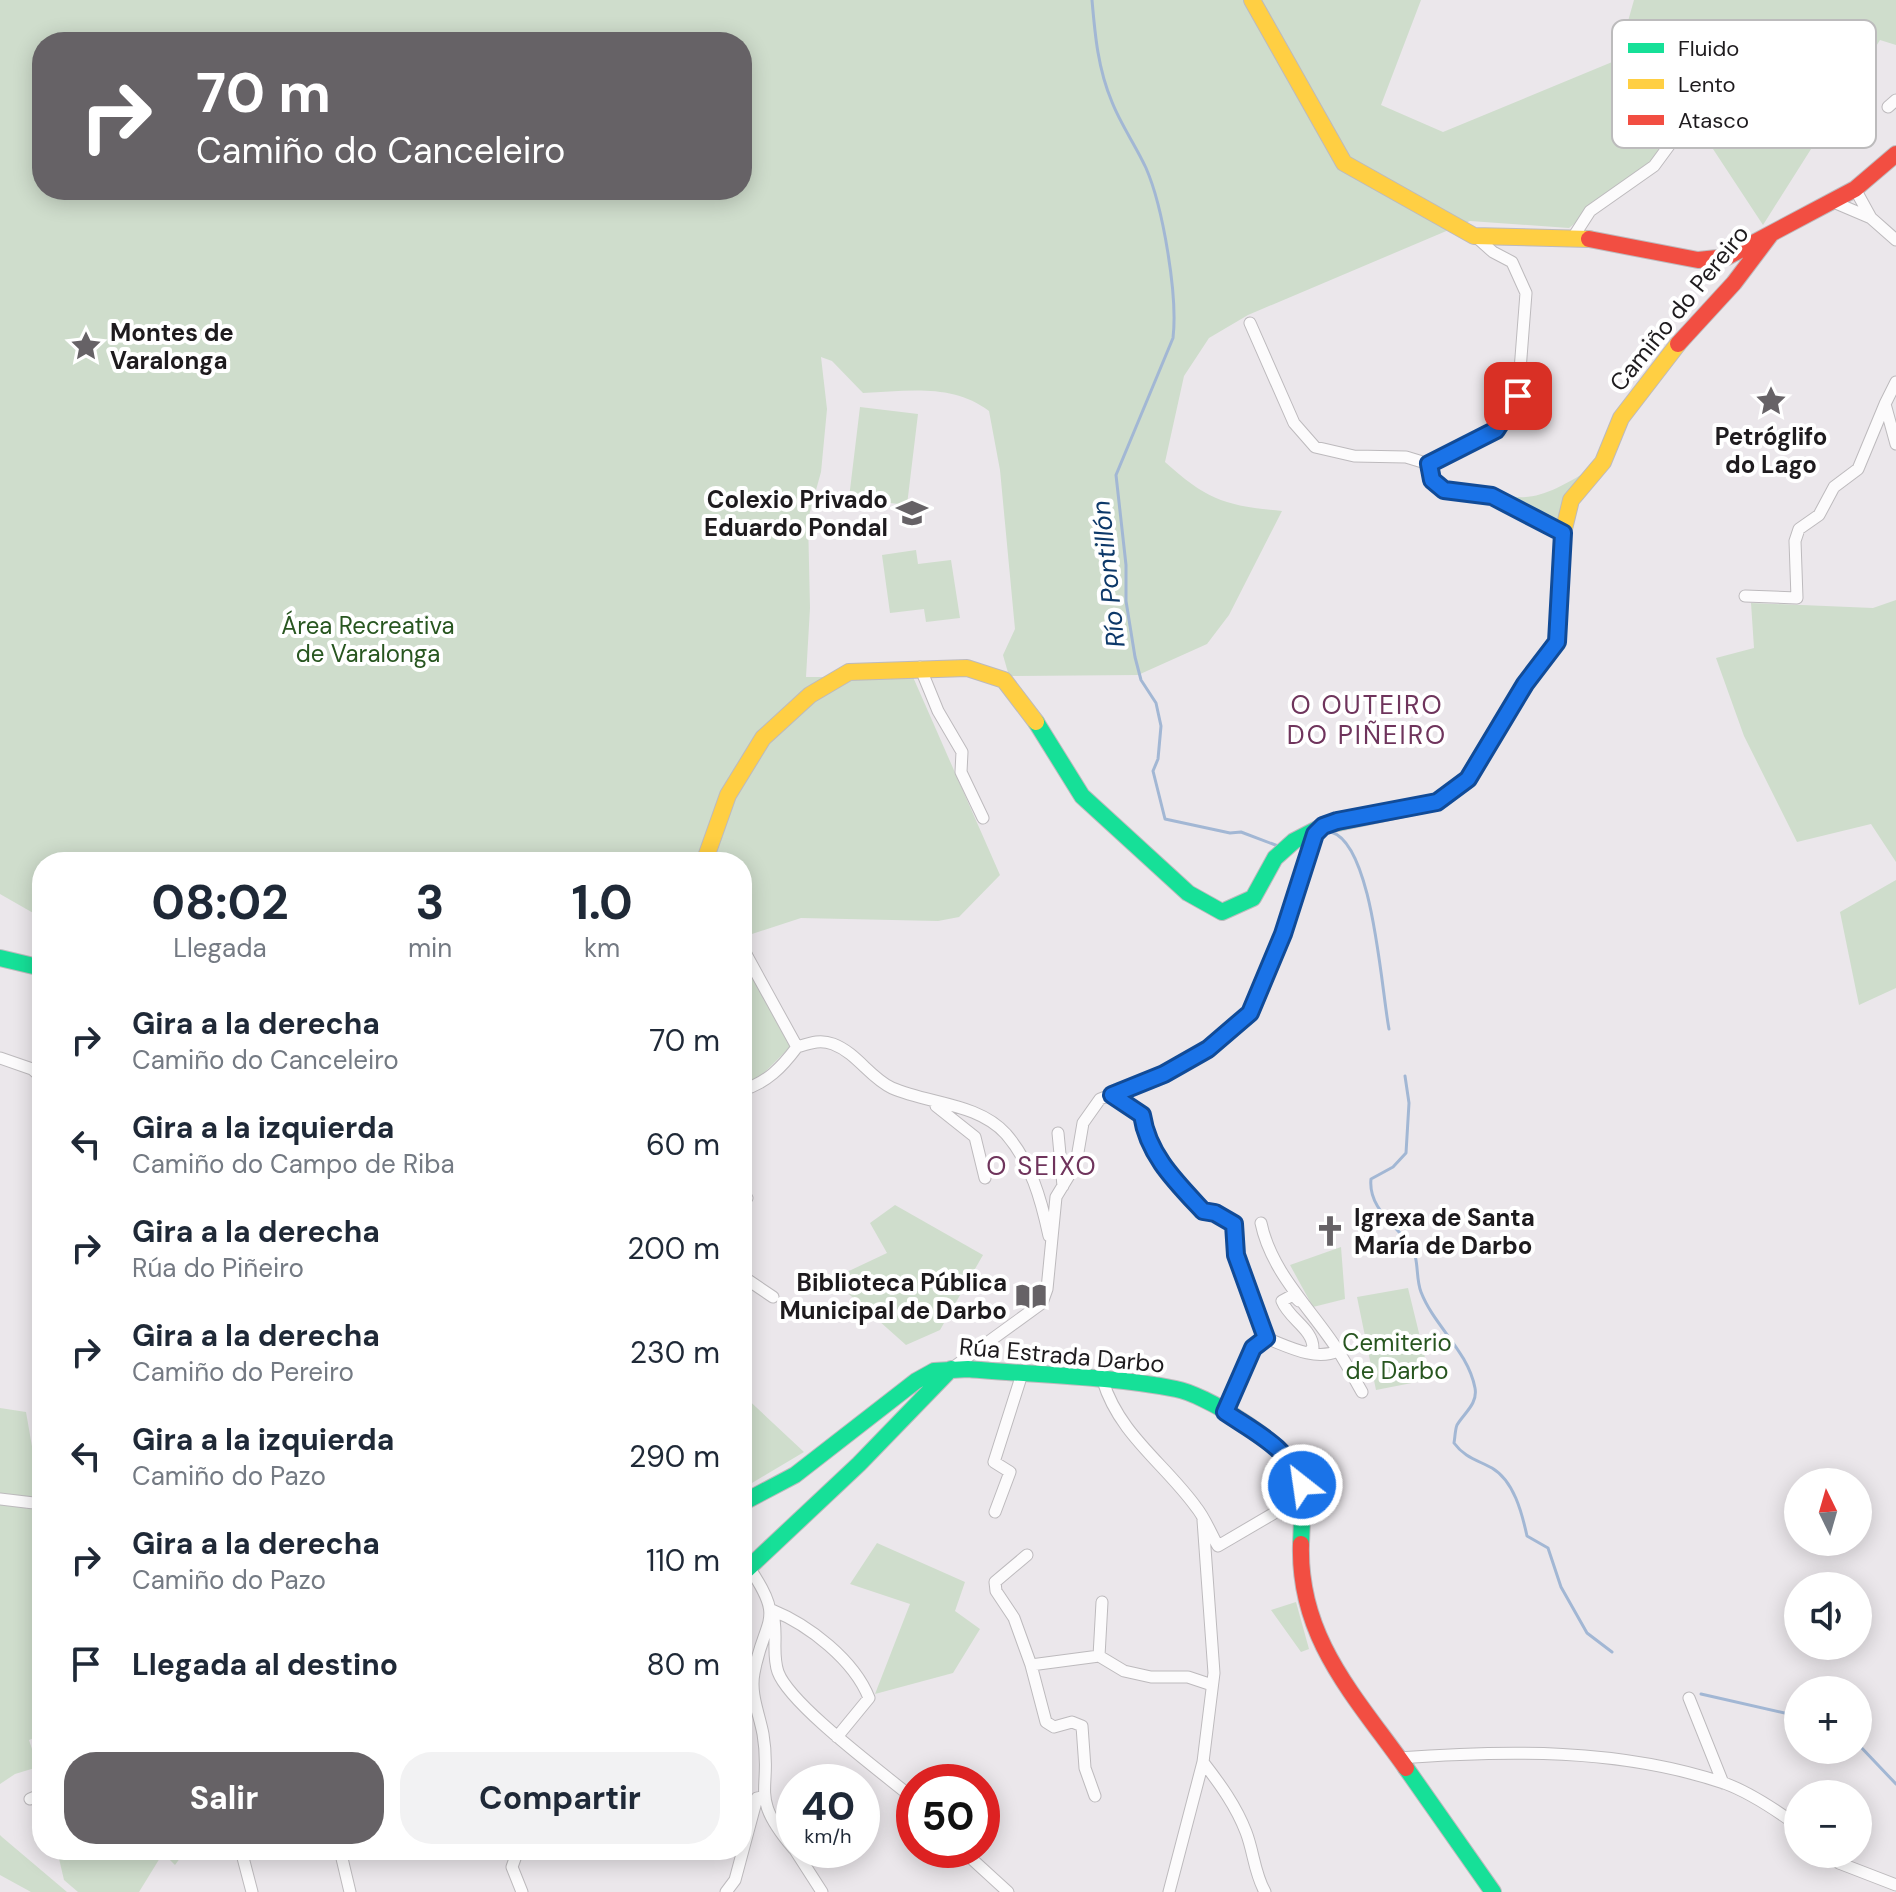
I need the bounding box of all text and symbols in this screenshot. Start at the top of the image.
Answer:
legend [1612,20,1876,148]
text: Fluido [1678,34,1739,63]
text: 70 m [196,56,331,129]
icon: right [64,64,168,168]
text: Lento [1678,70,1736,99]
text: Atasco [1678,106,1749,135]
text: Camiño do Canceleiro [196,127,565,174]
street label: Camiño do Pereiro [1603,219,1755,397]
place label: Montes de Varalonga [110,317,234,376]
place icon: Montes de Varalonga [69,329,103,363]
pin [1484,362,1552,430]
icon: arrive [1496,374,1540,418]
place icon: Petróglifo do Lago [1754,384,1788,418]
place label: Petróglifo do Lago [1715,421,1827,480]
place label: Colexio Privado Eduardo Pondal [704,484,888,543]
school or university icon: Colexio Privado Eduardo Pondal [895,496,929,530]
water label: Río Pontillón [1083,499,1133,649]
park label: Área Recreativa de Varalonga [281,610,455,669]
district label: O OUTEIRO DO PIÑEIRO [1287,688,1447,752]
text: 08:02 [151,871,289,934]
text: 3 [416,871,445,934]
text: 1.0 [571,871,633,934]
text: Llegada [173,931,267,965]
text: min [408,931,452,965]
text: km [584,931,620,965]
text: Gira a la derecha [132,1004,380,1043]
icon: right [64,1018,108,1062]
text: 70 m [649,1021,720,1060]
text: Camiño do Canceleiro [132,1043,399,1077]
text: Gira a la izquierda [132,1108,394,1147]
icon: left [64,1122,108,1166]
text: 60 m [646,1125,720,1164]
text: Camiño do Campo de Riba [132,1147,455,1181]
district label: O SEIXO [986,1149,1098,1183]
place label: Igrexa de Santa María de Darbo [1354,1202,1535,1261]
text: Gira a la derecha [132,1212,380,1251]
church icon: Igrexa de Santa María de Darbo [1313,1214,1347,1248]
icon: right [64,1226,108,1270]
text: 200 m [627,1229,720,1268]
text: Rúa do Piñeiro [132,1251,304,1285]
place label: Biblioteca Pública Municipal de Darbo [780,1267,1007,1326]
library icon: Biblioteca Pública Municipal de Darbo [1014,1279,1048,1313]
text: Gira a la derecha [132,1316,380,1355]
park label: Cemiterio de Darbo [1342,1327,1452,1386]
icon: right [64,1330,108,1374]
street label: Rúa Estrada Darbo [958,1331,1166,1379]
text: 230 m [630,1333,720,1372]
text: Camiño do Pereiro [132,1355,354,1389]
text: Gira a la izquierda [132,1420,394,1459]
icon: left [64,1434,108,1478]
text: 290 m [629,1437,720,1476]
position arrow [1260,1443,1344,1527]
text: Camiño do Pazo [132,1459,326,1493]
north arrow [1784,1468,1872,1556]
map controls [1784,1468,1872,1868]
text: Gira a la derecha [132,1524,380,1563]
icon: right [64,1538,108,1582]
text: 110 m [646,1541,720,1580]
text: Camiño do Pazo [132,1563,326,1597]
button: sound [1784,1572,1872,1660]
icon: arrive [64,1642,108,1686]
text: Llegada al destino [132,1645,398,1684]
text: 80 m [647,1645,720,1684]
button: + [1784,1676,1872,1764]
button: Salir [64,1752,384,1844]
button: Compartir [400,1752,720,1844]
speed limit sign: 50 [896,1764,1000,1868]
text: 40 [801,1780,855,1832]
button: − [1784,1780,1872,1868]
text: km/h [804,1823,852,1849]

